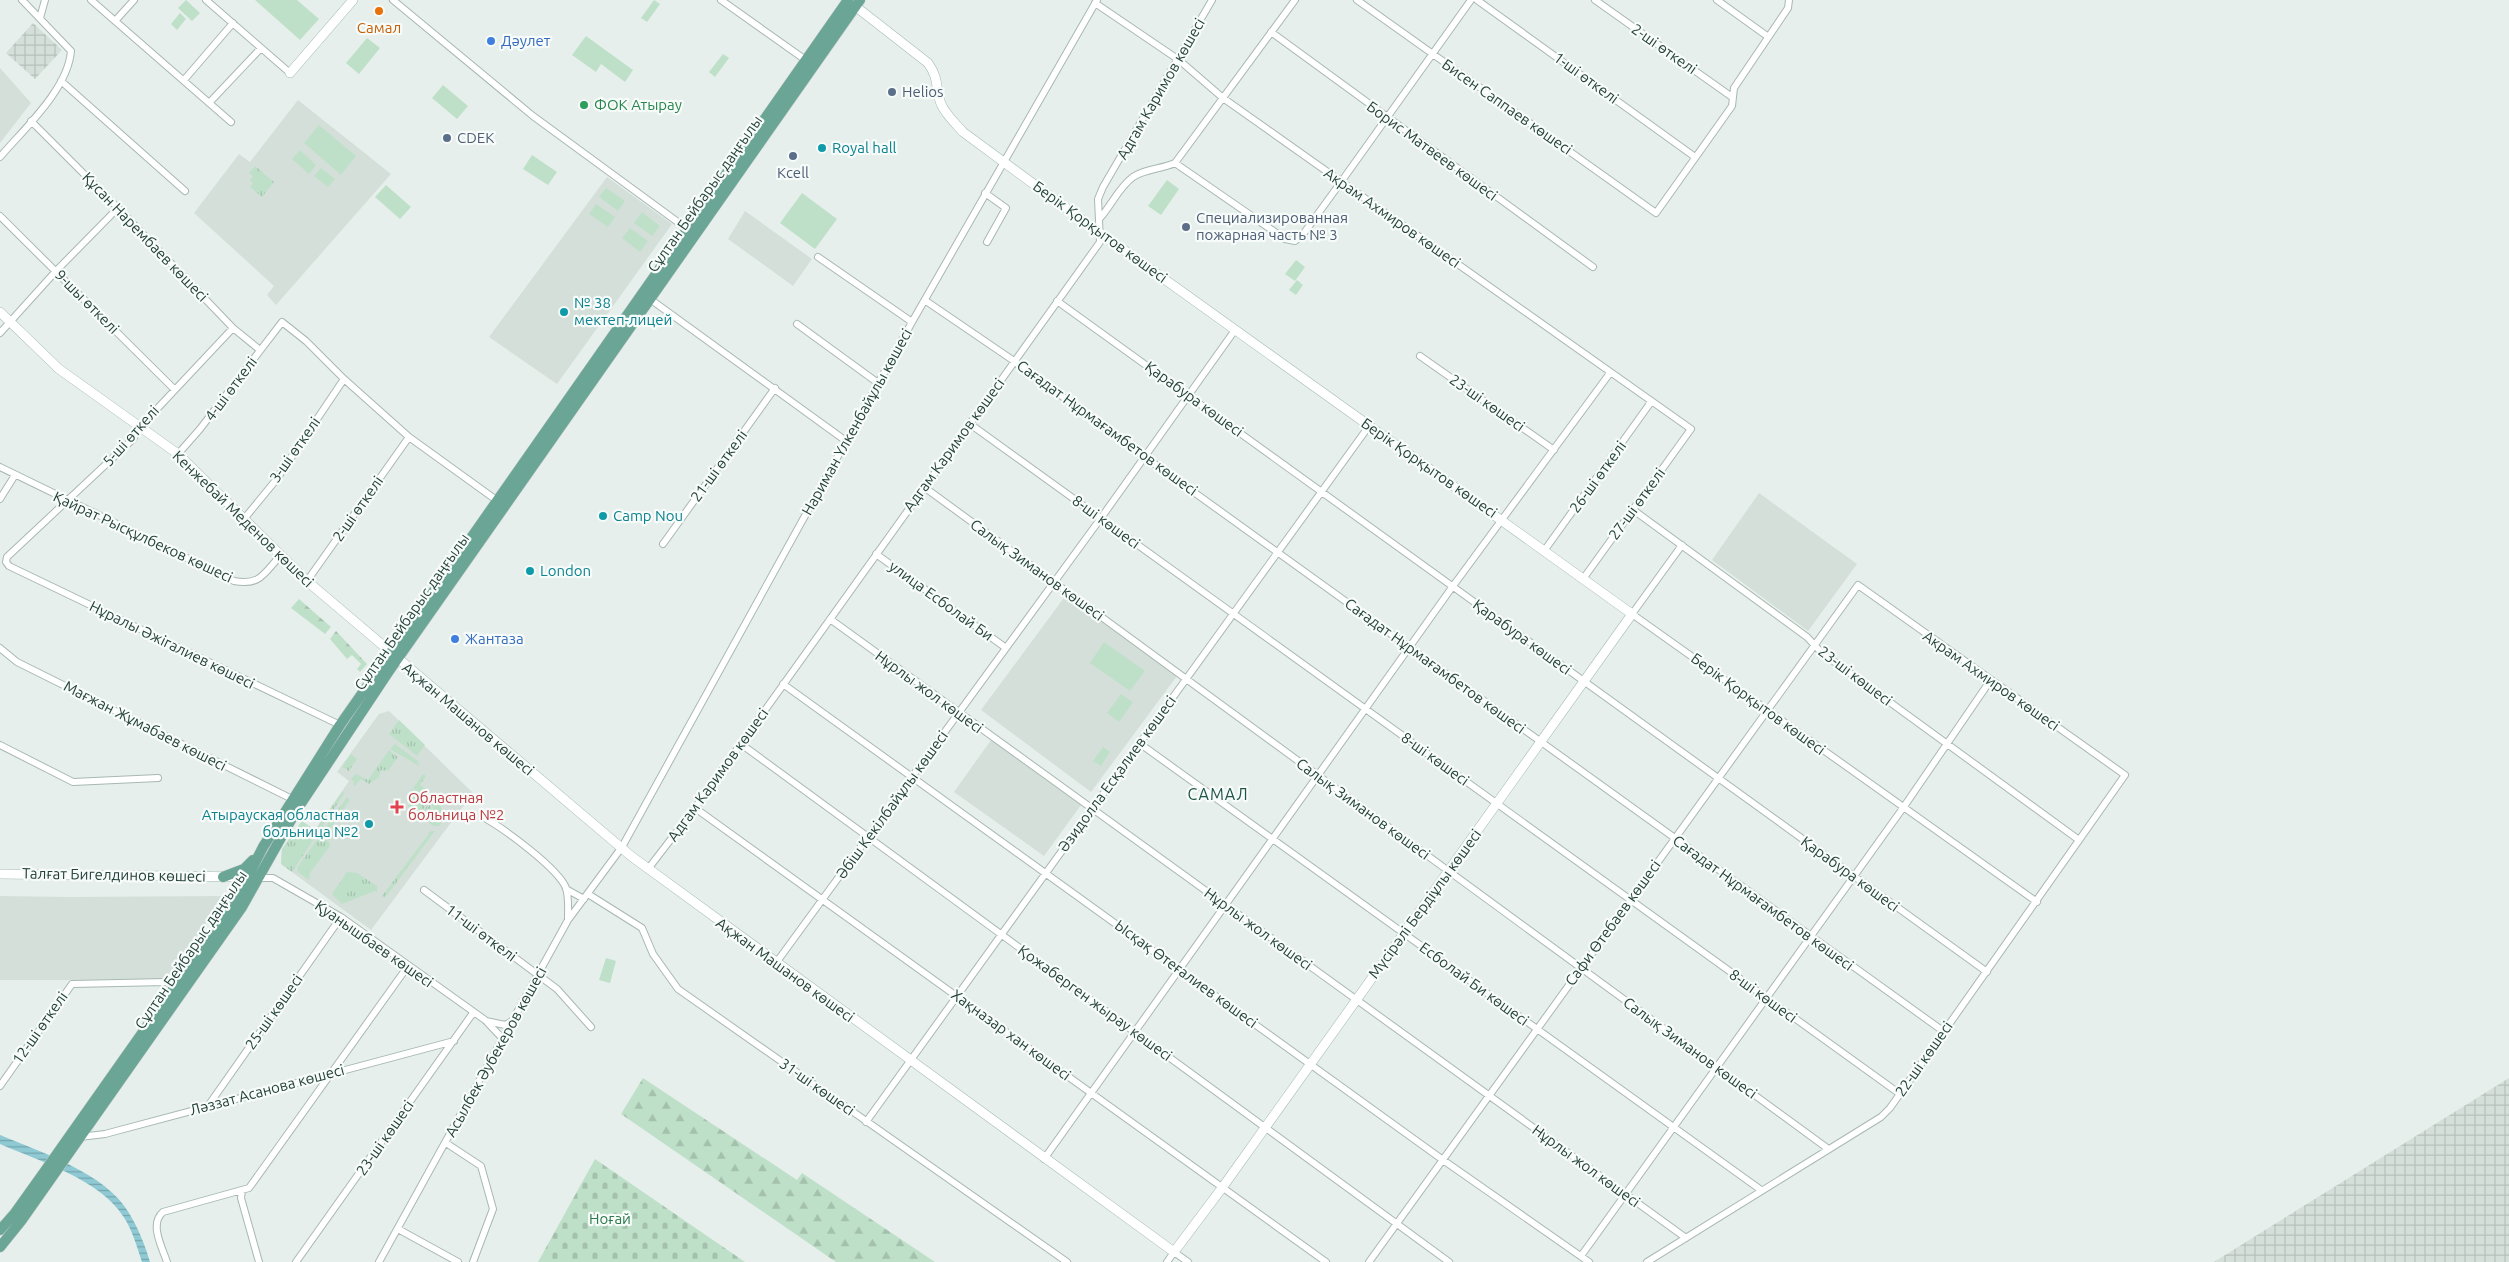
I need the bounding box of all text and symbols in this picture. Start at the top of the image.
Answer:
marker: Самал [373,5,385,17]
street label: Адгам Каримов көшесі [1113,15,1208,162]
place label: Самал [357,19,401,36]
street label: 2-ші өткелі [1628,20,1700,77]
place label: Дәулет [501,32,551,49]
marker: Дәулет [485,35,497,47]
street label: 1-ші өткелі [1551,48,1622,107]
street label: Бисен Саппаев көшесі [1439,55,1576,158]
place label: Helios [902,83,944,100]
marker: Helios [886,86,898,98]
place label: ФОК Атырау [594,96,682,113]
street label: Борис Матвеев көшесі [1364,97,1501,204]
marker: ФОК Атырау [578,99,590,111]
street label: Сұлтан Бейбарыс даңғылы [644,112,765,275]
place label: CDEK [457,129,494,146]
marker: CDEK [441,132,453,144]
place label: Royal hall [832,139,897,156]
marker: Royal hall [816,142,828,154]
marker: Kcell [787,150,799,162]
place label: Kcell [777,164,809,181]
street label: Акрам Ахмиров көшесі [1321,164,1464,271]
street label: Құсан Нарембаев көшесі [79,168,212,305]
street label: Берік Қорқытов көшесі [1030,177,1171,286]
place label: Специализированная пожарная часть № 3 [1196,209,1348,243]
marker: Специализированная пожарная часть № 3 [1180,221,1192,233]
street label: 9-шы өткелі [52,266,123,337]
place label: № 38 мектеп-лицей [574,294,672,328]
marker: № 38 мектеп-лицей [558,306,570,318]
street label: Нариман Үлкенбайұлы көшесі [798,326,915,518]
street label: 4-ші өткелі [201,353,260,424]
street label: Сағадат Нұрмағамбетов көшесі [1014,356,1201,499]
street label: Қарабура көшесі [1142,357,1247,440]
street label: 23-шi көшесi [1446,370,1528,435]
street label: Адгам Каримов көшесі [900,375,1008,514]
street label: 5-ші өткелі [99,402,162,469]
street label: 3-ші өткелі [266,414,323,486]
street label: Берік Қорқытов көшесі [1358,414,1500,521]
street label: 21-ші өткелі [687,427,750,505]
street label: 26-ші өткелі [1566,438,1629,516]
street label: Кенжебай Меденов көшесі [169,447,317,590]
street label: 27-ші өткелі [1605,465,1668,543]
street label: 2-ші өткелі [329,473,386,545]
street label: Қайрат Рысқұлбеков көшесі [51,487,236,586]
street label: 8-шi көшесi [1069,491,1143,552]
place label: Camp Nou [613,507,683,524]
marker: Camp Nou [597,510,609,522]
street label: Салық Зиманов көшесі [967,515,1107,624]
street label: Сұлтан Бейбарыс даңғылы [351,530,472,693]
street label: улица Есболай Би [886,557,997,644]
place label: London [540,562,591,579]
marker: London [524,565,536,577]
street label: Сағадат Нұрмағамбетов көшесі [1342,594,1529,737]
street label: Қарабура көшесі [1470,595,1575,678]
street label: Нұралы Әжiгалиев көшесi [87,597,258,692]
street label: Акрам Ахмиров көшесі [1920,627,2063,734]
place label: Жантаза [465,630,524,647]
marker: Жантаза [449,633,461,645]
street label: 23-шi көшесi [1815,642,1895,709]
street label: Нұрлы жол көшесі [872,647,986,736]
street label: Берік Қорқытов көшесі [1688,649,1829,758]
street label: Ақжан Машанов көшесі [399,659,537,779]
street label: Мағжан Жұмабаев көшесі [61,677,229,774]
street label: Әзидолла Есқалиев көшесі [1054,692,1179,855]
street label: Адгам Каримов көшесі [664,705,772,844]
street label: Әбіш Кекілбайұлы көшесі [832,727,951,882]
street label: 8-шi көшесi [1398,728,1472,789]
street label: Салық Зиманов көшесі [1293,754,1433,863]
district label: САМАЛ [1187,785,1249,803]
place label: Областная больница №2 [408,789,505,823]
marker: Областная больница №2 [390,800,404,814]
place label: Атырауская областная больница №2 [202,806,359,840]
marker: Атырауская областная больница №2 [363,818,375,830]
street label: Мүсірәлі Бердіұлы көшесі [1365,826,1484,982]
street label: Сағадат Нұрмағамбетов көшесі [1670,831,1857,974]
street label: Қарабура көшесі [1798,832,1903,915]
street label: Сафи Өтебаев көшесі [1561,857,1664,989]
street label: Талғат Бигелдинов көшесі [22,864,206,885]
street label: Сұлтан Бейбарыс даңғылы [131,867,250,1032]
street label: Нұрлы жол көшесі [1201,884,1315,973]
street label: Қуанышбаев көшесі [312,897,436,991]
street label: 11-ші өткелі [443,900,520,965]
street label: Ақжан Машанов көшесі [713,914,858,1025]
street label: Ысқақ Өтеғалиев көшесі [1112,916,1261,1031]
street label: Есболай Би көшесі [1416,938,1532,1029]
street label: Қожаберген жырау көшесі [1015,941,1175,1064]
street label: Асылбек Әубекеров көшесі [442,964,550,1140]
street label: 8-шi көшесi [1726,965,1800,1026]
street label: 25-ші көшесі [241,971,306,1053]
street label: Хақназар хан көшесі [948,986,1074,1084]
street label: 12-ші өткелі [8,988,71,1067]
street label: Салық Зиманов көшесі [1620,993,1760,1102]
street label: 22-ші көшесі [1891,1018,1956,1100]
street label: 31-ші көшесі [776,1054,858,1119]
street label: Ләззат Асанова көшесі [188,1061,346,1118]
street label: 23-ші көшесі [352,1097,417,1179]
street label: Нұрлы жол көшесі [1529,1121,1643,1210]
park label: Ноғай [589,1210,631,1227]

